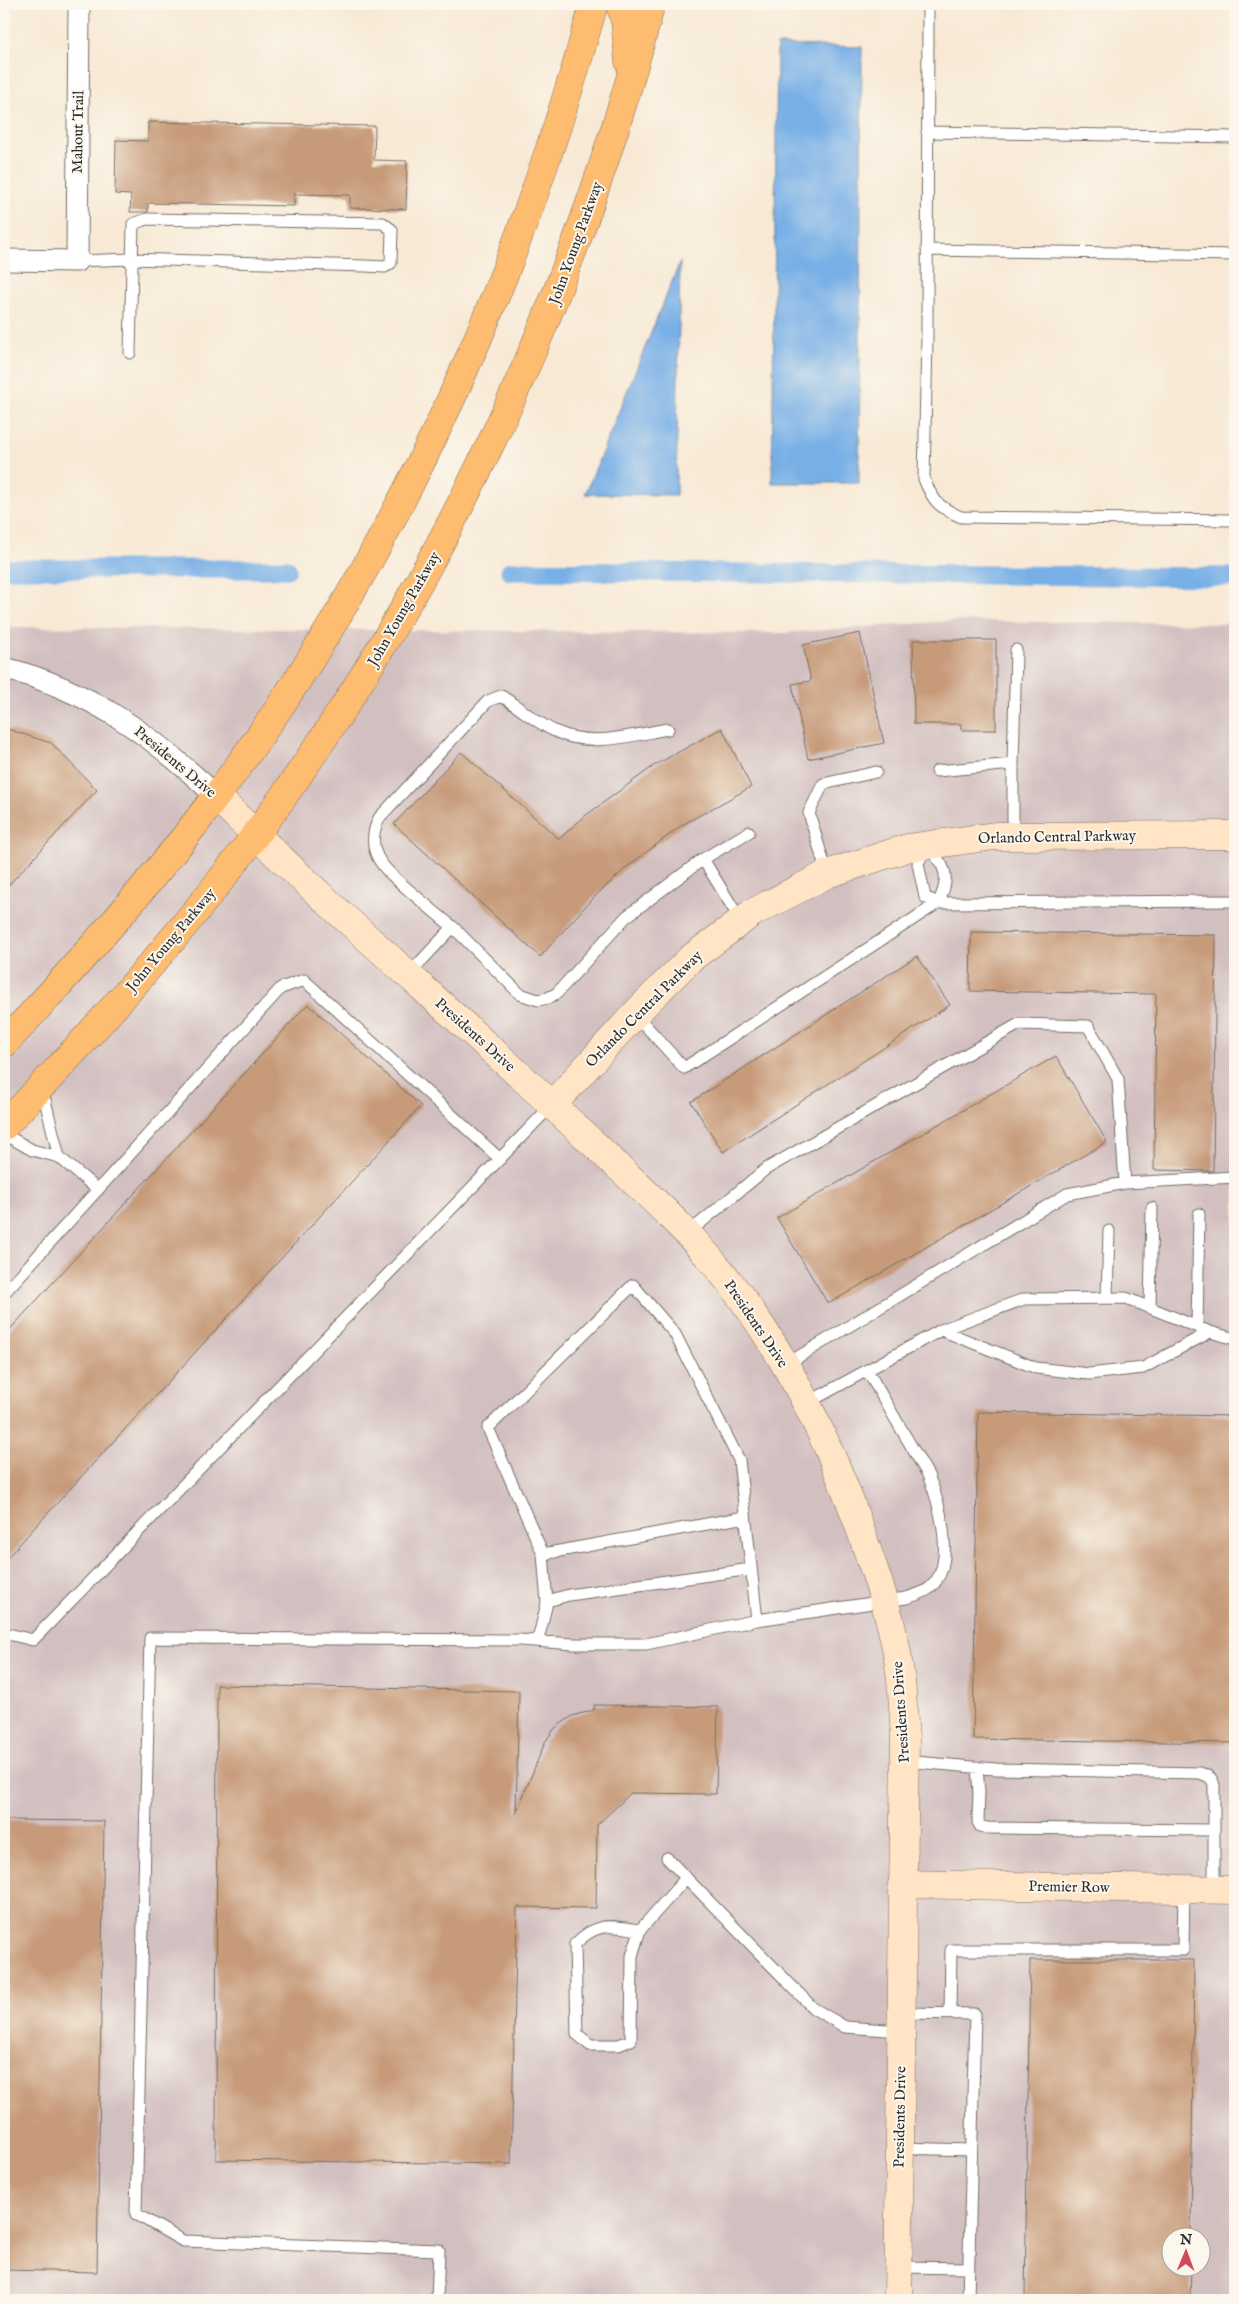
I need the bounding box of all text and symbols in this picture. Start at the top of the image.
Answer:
street label: Mahout Trail [68,90,88,173]
street label: John Young Parkway [544,178,607,309]
street label: John Young Parkway [362,548,445,672]
street label: Presidents Drive [130,722,220,802]
street label: Orlando Central Parkway [978,826,1137,848]
street label: John Young Parkway [121,884,220,997]
street label: Orlando Central Parkway [581,946,707,1072]
street label: Presidents Drive [431,994,519,1076]
street label: Presidents Drive [720,1277,792,1372]
street label: Presidents Drive [888,1660,914,1763]
street label: Premier Row [1028,1877,1111,1897]
street label: Presidents Drive [890,2066,910,2168]
north arrow [1162,2226,1212,2276]
text: N [1179,2231,1192,2249]

